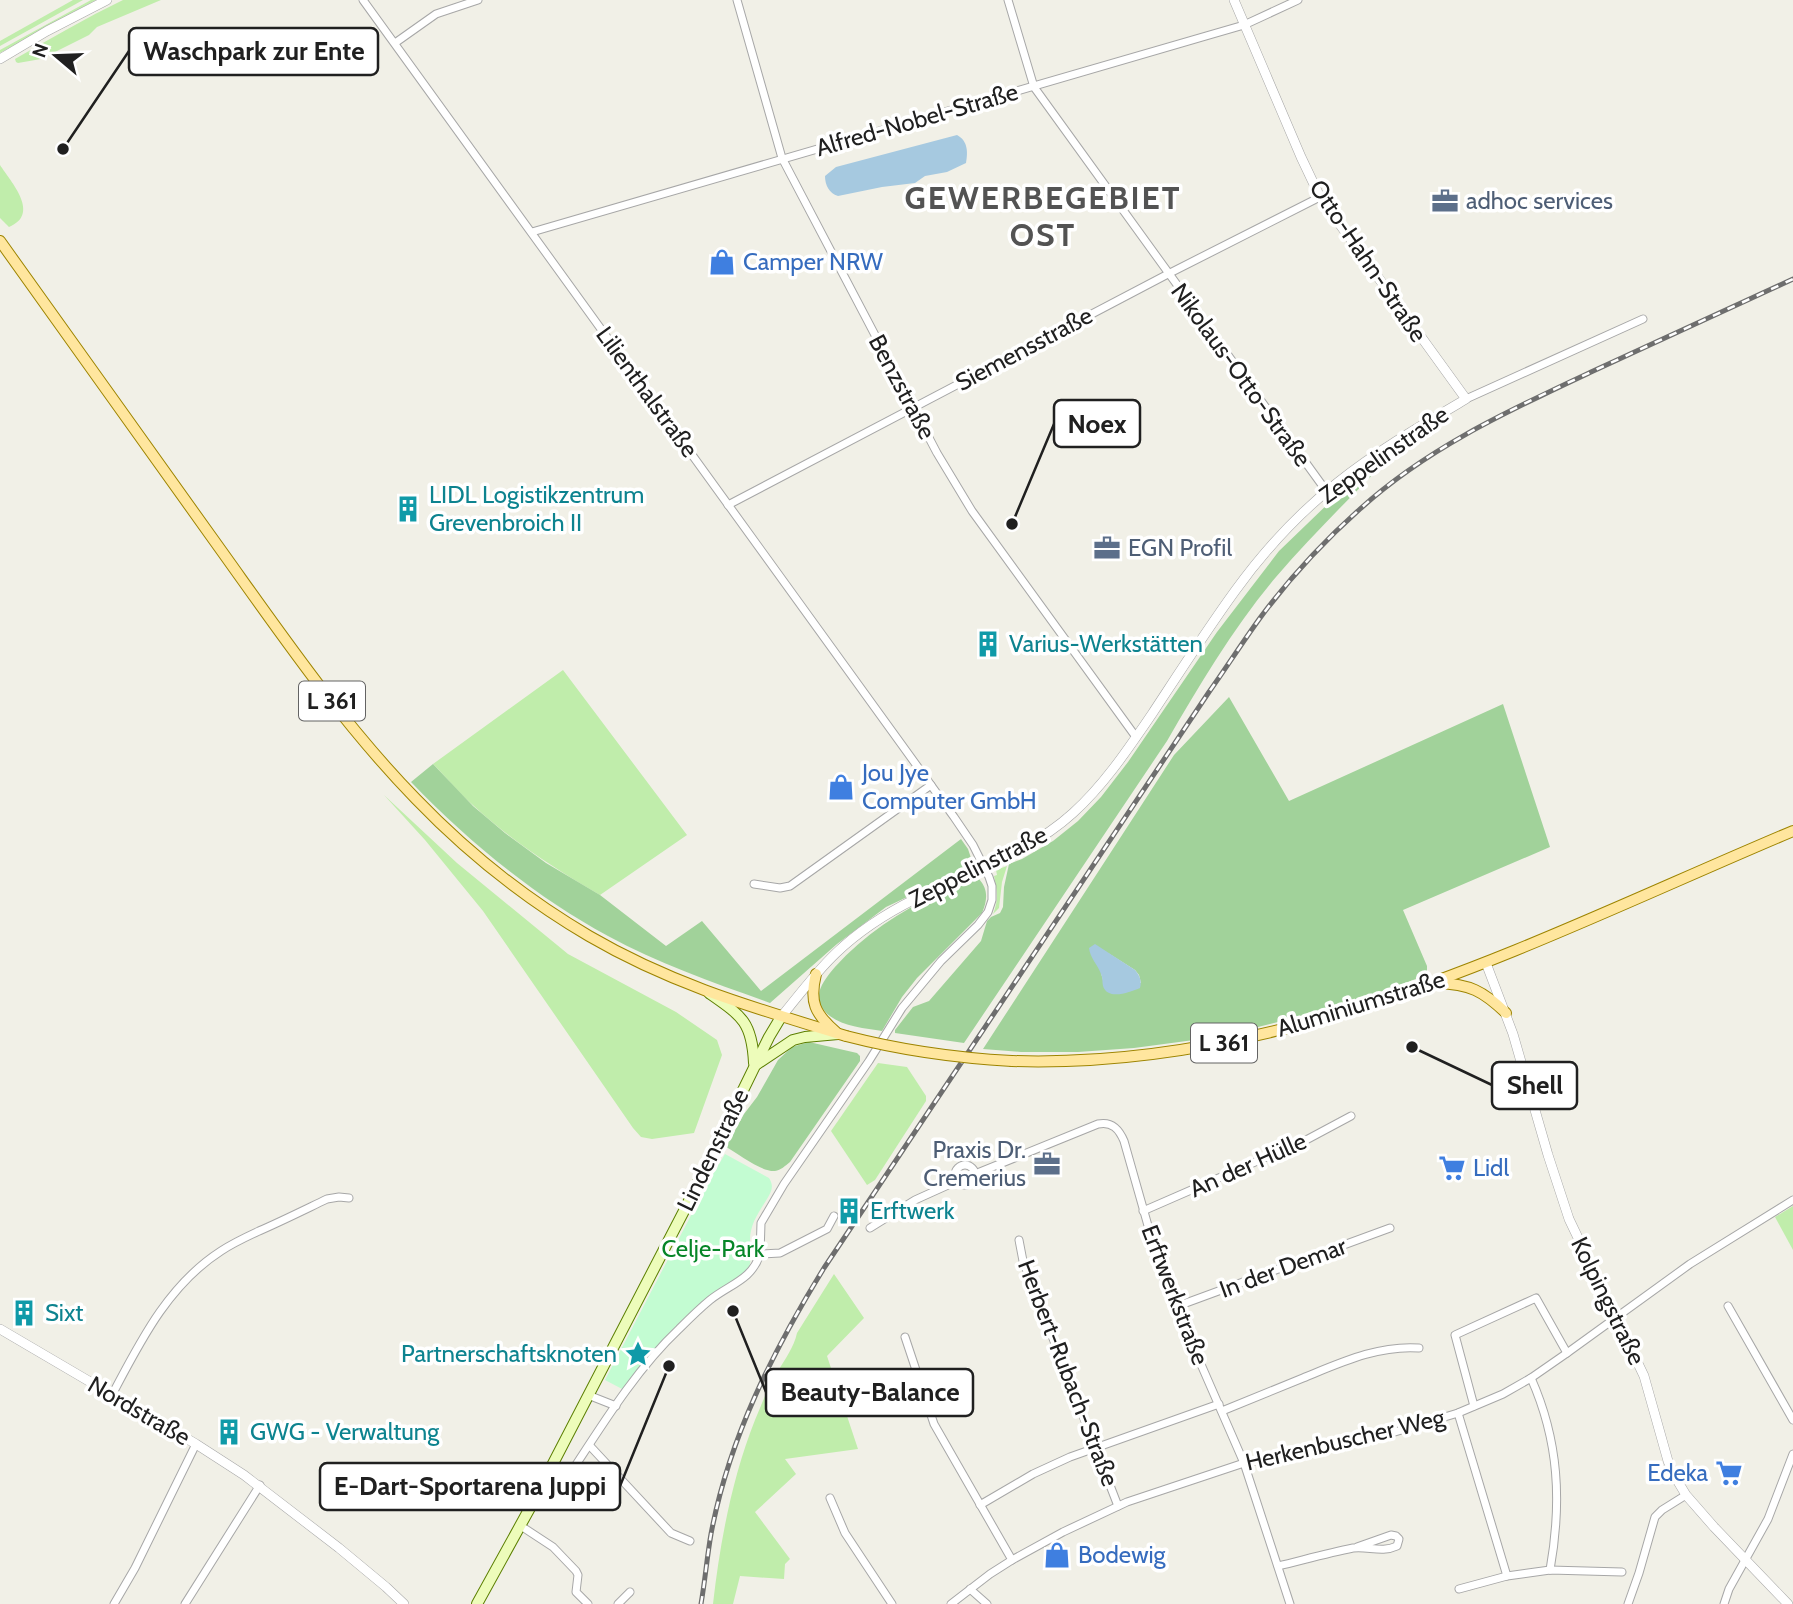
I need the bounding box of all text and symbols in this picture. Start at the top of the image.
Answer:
north arrow [21,21,91,91]
callout: Waschpark zur Ente [129,28,378,75]
text: Waschpark zur Ente [143,35,365,67]
text: N [27,41,53,61]
street label: Alfred-Nobel-Straße [812,77,1021,162]
street label: Otto-Hahn-Straße [1304,174,1433,347]
district label: GEWERBEGEBIET OST [905,178,1181,254]
office icon: adhoc services [1430,186,1460,216]
place label: adhoc services [1466,186,1613,215]
shop icon: Camper NRW [707,247,737,277]
place label: Camper NRW [743,247,883,276]
street label: Nikolaus-Otto-Straße [1165,277,1318,472]
street label: Siemensstraße [950,300,1097,397]
street label: Lilienthalstraße [590,321,705,463]
street label: Benzstraße [863,329,942,444]
street label: Zeppelinstraße [1314,399,1454,510]
callout: Noex [1054,400,1140,447]
text: Noex [1068,408,1127,440]
place label: LIDL Logistikzentrum Grevenbroich II [429,480,644,537]
building icon: LIDL Logistikzentrum Grevenbroich II [393,494,423,524]
office icon: EGN Profil [1092,533,1122,563]
place label: EGN Profil [1128,533,1232,562]
building icon: Varius-Werkstätten [973,629,1003,659]
place label: Varius-Werkstätten [1009,629,1203,658]
road number: L 361 [299,681,365,720]
place label: Jou Jye Computer GmbH [861,758,1037,815]
shop icon: Jou Jye Computer GmbH [826,772,856,802]
street label: Zeppelinstraße [904,819,1052,914]
street label: Aluminiumstraße [1273,964,1448,1043]
road number: L 361 [1191,1024,1257,1062]
callout: Shell [1492,1062,1577,1109]
text: Shell [1507,1069,1563,1101]
street label: Lindenstraße [670,1084,755,1216]
street label: An der Hülle [1185,1126,1311,1203]
place label: Praxis Dr. Cremerius [923,1135,1026,1192]
office icon: Praxis Dr. Cremerius [1032,1149,1062,1179]
supermarket icon: Lidl [1437,1153,1467,1183]
place label: Lidl [1473,1153,1509,1182]
building icon: Erftwerk [834,1196,864,1226]
place label: Erftwerk [870,1196,955,1225]
street label: Erftwerkstraße [1135,1221,1215,1369]
street label: In der Demar [1215,1231,1351,1304]
street label: Kolpingstraße [1565,1232,1652,1369]
park label: Celje-Park [661,1234,765,1263]
street label: Herbert-Rubach-Straße [1012,1256,1125,1490]
building icon: Sixt [9,1298,39,1328]
place label: Sixt [45,1298,83,1327]
place label: Partnerschaftsknoten [401,1339,617,1368]
place icon: Partnerschaftsknoten [623,1339,653,1369]
callout: Beauty-Balance [766,1369,973,1416]
street label: Nordstraße [83,1370,196,1451]
text: Beauty-Balance [780,1376,960,1408]
street label: Herkenbuscher Weg [1243,1402,1448,1477]
building icon: GWG - Verwaltung [214,1417,244,1447]
place label: GWG - Verwaltung [250,1417,440,1446]
place label: Edeka [1647,1458,1708,1487]
supermarket icon: Edeka [1714,1458,1744,1488]
callout: E-Dart-Sportarena Juppi [320,1463,620,1510]
text: E-Dart-Sportarena Juppi [334,1470,606,1502]
shop icon: Bodewig [1042,1540,1072,1570]
place label: Bodewig [1078,1540,1167,1569]

